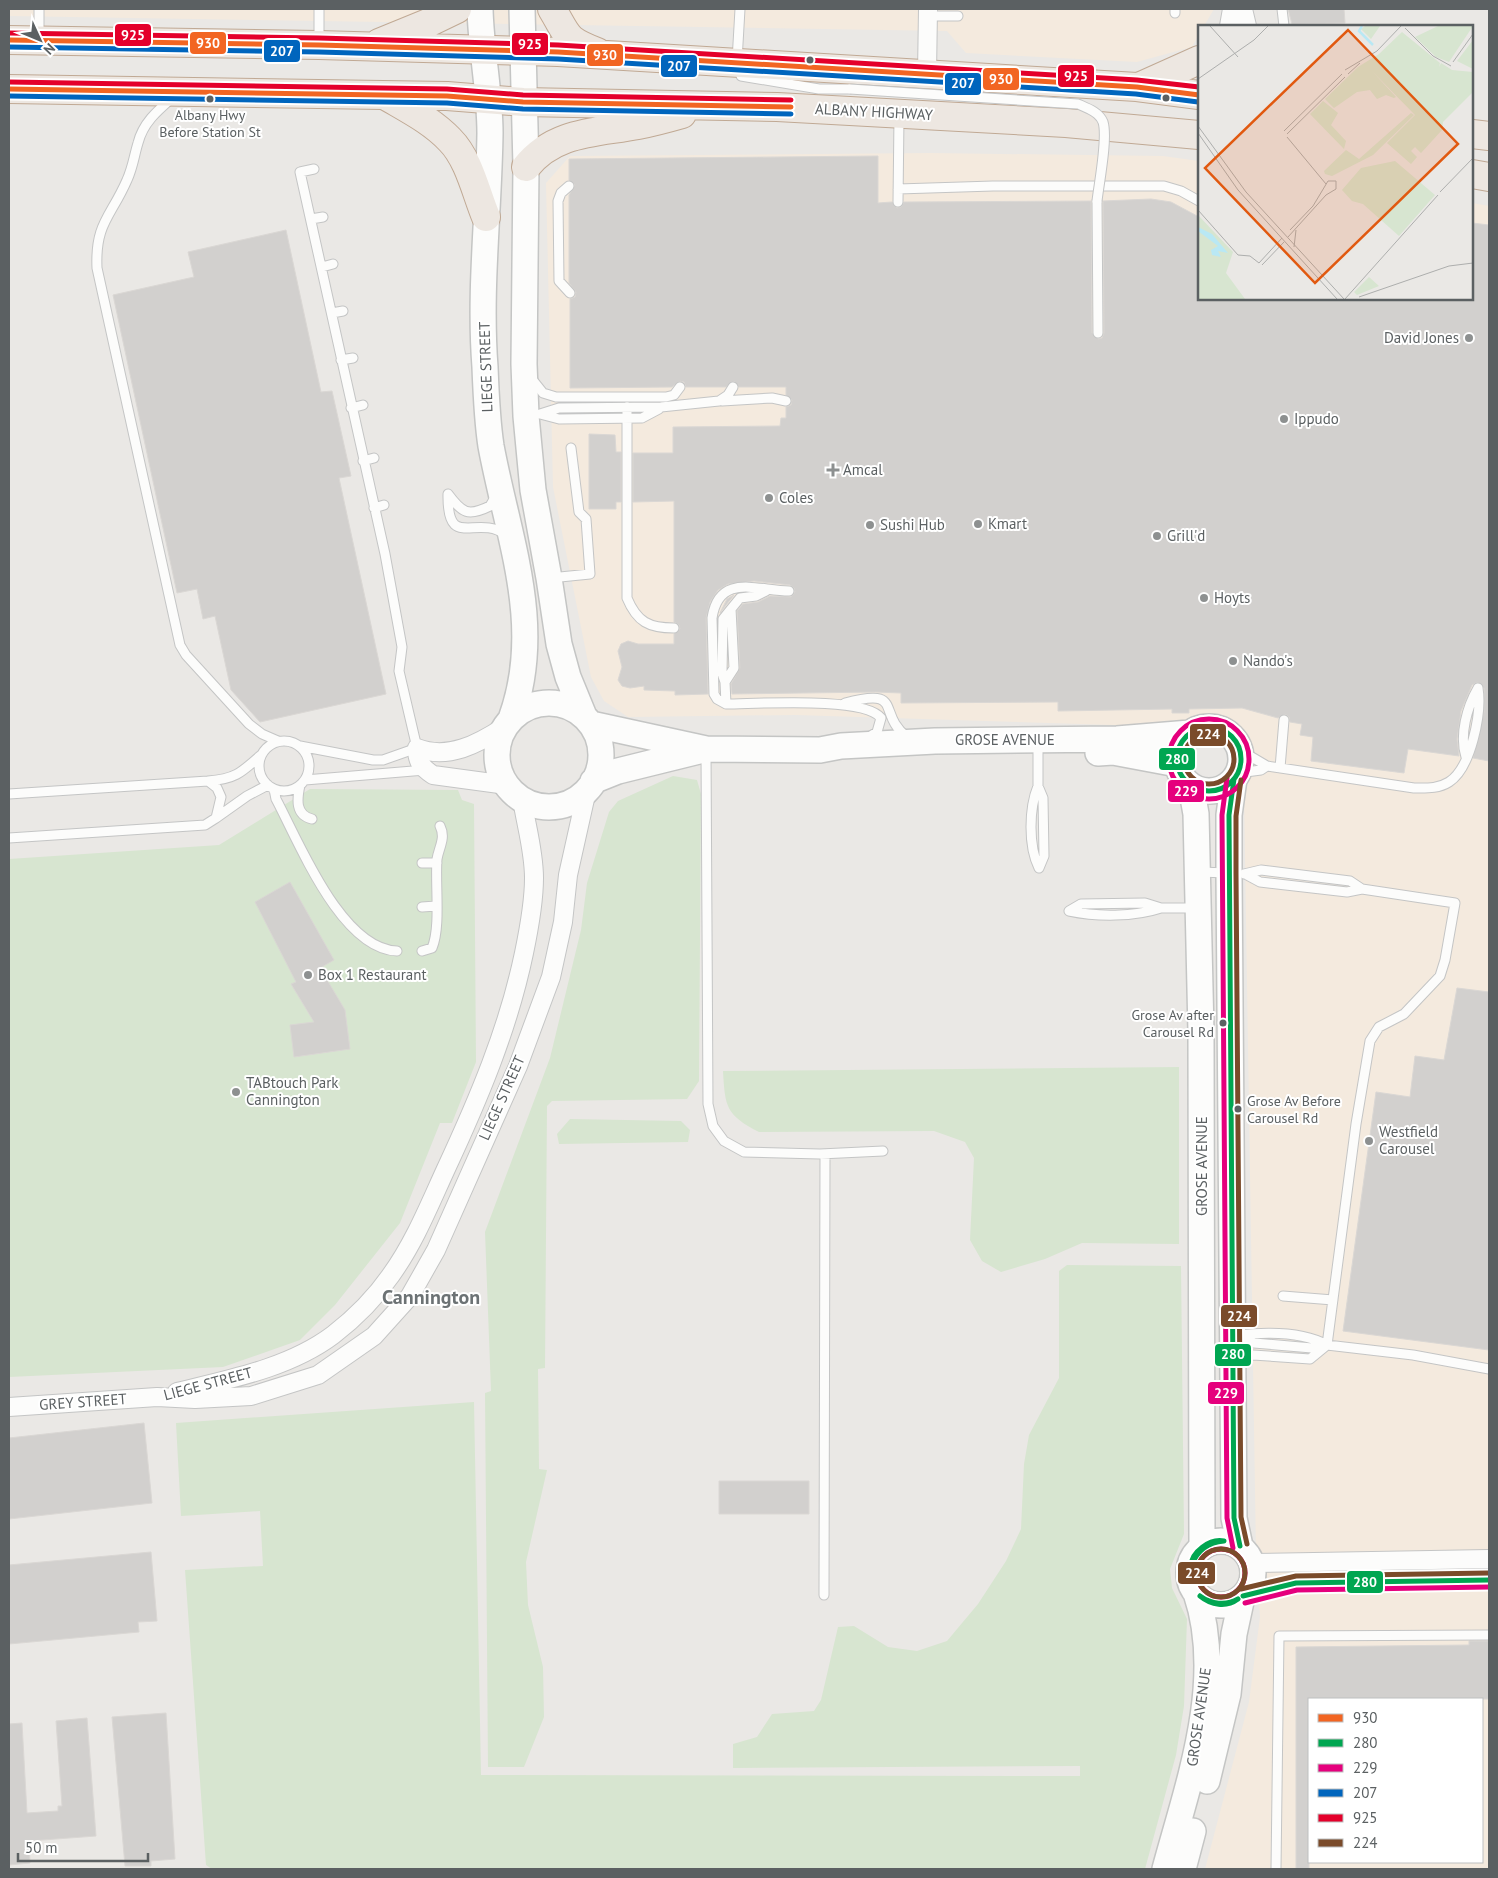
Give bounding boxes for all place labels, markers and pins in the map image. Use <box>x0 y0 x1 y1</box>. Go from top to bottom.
unlabelled marker <box>805 55 815 65</box>
unlabelled marker <box>1161 93 1171 103</box>
marker: Albany Hwy Before Station St <box>205 94 215 104</box>
place label: Albany Hwy Before Station St <box>159 106 261 141</box>
place label: David Jones <box>1384 328 1459 347</box>
marker: David Jones <box>1463 332 1475 344</box>
place label: Ippudo <box>1294 409 1339 428</box>
marker: Ippudo <box>1278 413 1290 425</box>
place label: Amcal <box>843 460 883 479</box>
marker: Amcal <box>827 464 839 476</box>
place label: Coles <box>779 488 813 507</box>
marker: Coles <box>763 492 775 504</box>
place label: Kmart <box>988 514 1027 533</box>
place label: Sushi Hub <box>880 515 945 534</box>
marker: Kmart <box>972 518 984 530</box>
marker: Sushi Hub <box>864 519 876 531</box>
place label: Grill'd <box>1167 526 1205 545</box>
marker: Grill'd <box>1151 530 1163 542</box>
place label: Hoyts <box>1214 588 1250 607</box>
marker: Hoyts <box>1198 592 1210 604</box>
place label: Nando's <box>1243 651 1293 670</box>
marker: Nando's <box>1227 655 1239 667</box>
place label: Box 1 Restaurant <box>318 965 426 984</box>
marker: Box 1 Restaurant <box>302 969 314 981</box>
place label: Grose Av after Carousel Rd <box>1132 1006 1214 1041</box>
marker: Grose Av after Carousel Rd <box>1218 1018 1228 1028</box>
place label: TABtouch Park Cannington <box>246 1073 339 1109</box>
marker: TABtouch Park Cannington <box>230 1086 242 1098</box>
place label: Grose Av Before Carousel Rd <box>1247 1092 1341 1127</box>
marker: Grose Av Before Carousel Rd <box>1233 1104 1243 1114</box>
place label: Westfield Carousel <box>1379 1122 1438 1158</box>
marker: Westfield Carousel <box>1363 1135 1375 1147</box>

